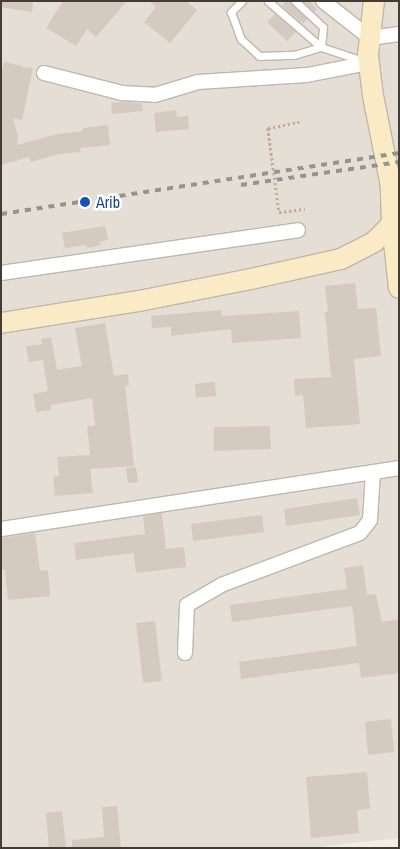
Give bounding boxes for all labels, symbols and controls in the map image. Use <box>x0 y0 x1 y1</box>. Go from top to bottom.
place label: Arib <box>96 192 120 212</box>
marker: Arib <box>78 195 92 209</box>

